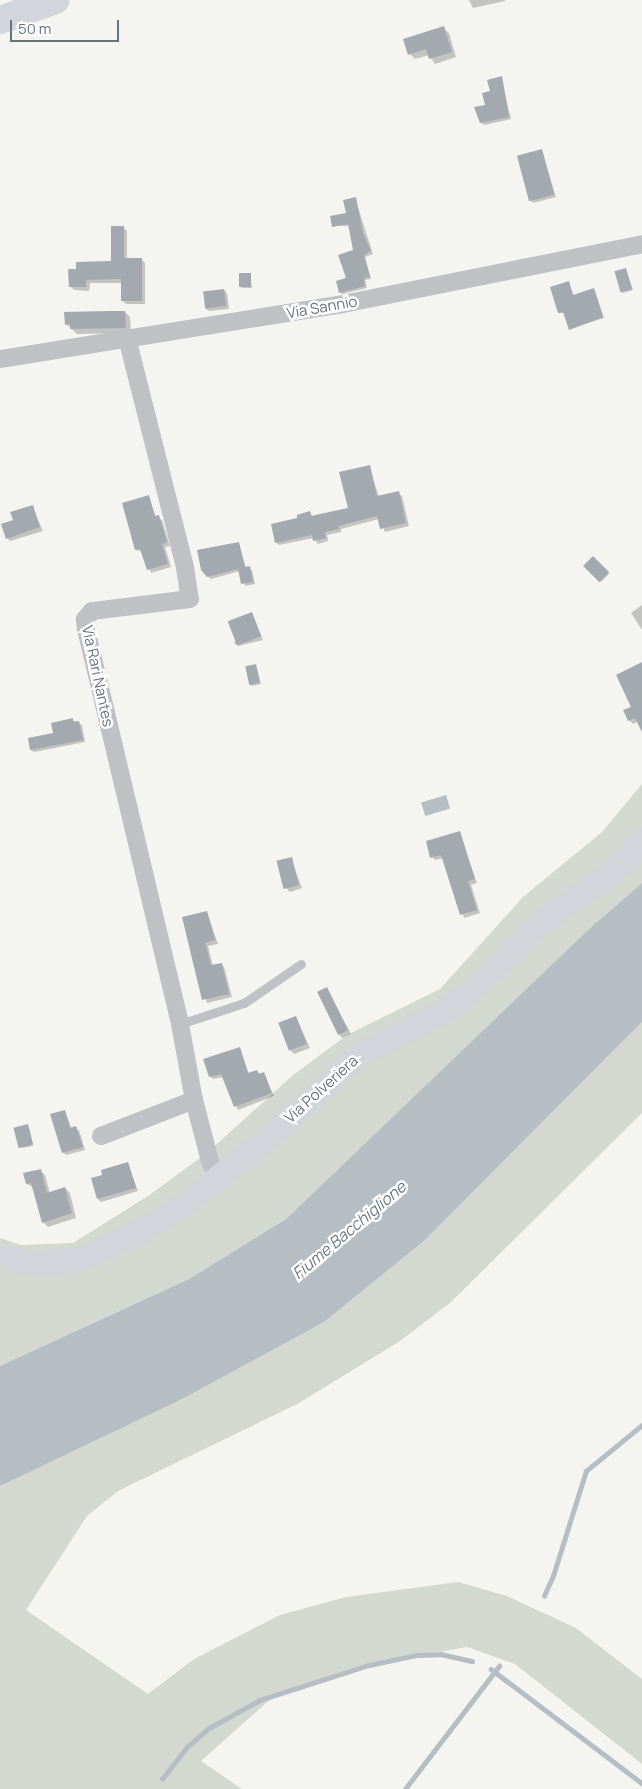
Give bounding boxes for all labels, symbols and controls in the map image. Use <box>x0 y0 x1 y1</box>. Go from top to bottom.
scale bar <box>12 10 121 42</box>
text: 50 m <box>18 18 52 39</box>
street label: Via Sannio <box>285 292 359 322</box>
street label: Via Rari Nantes <box>78 624 118 728</box>
street label: Via Polveriera <box>281 1051 361 1127</box>
water label: Fiume Bacchiglione <box>288 1177 410 1283</box>

